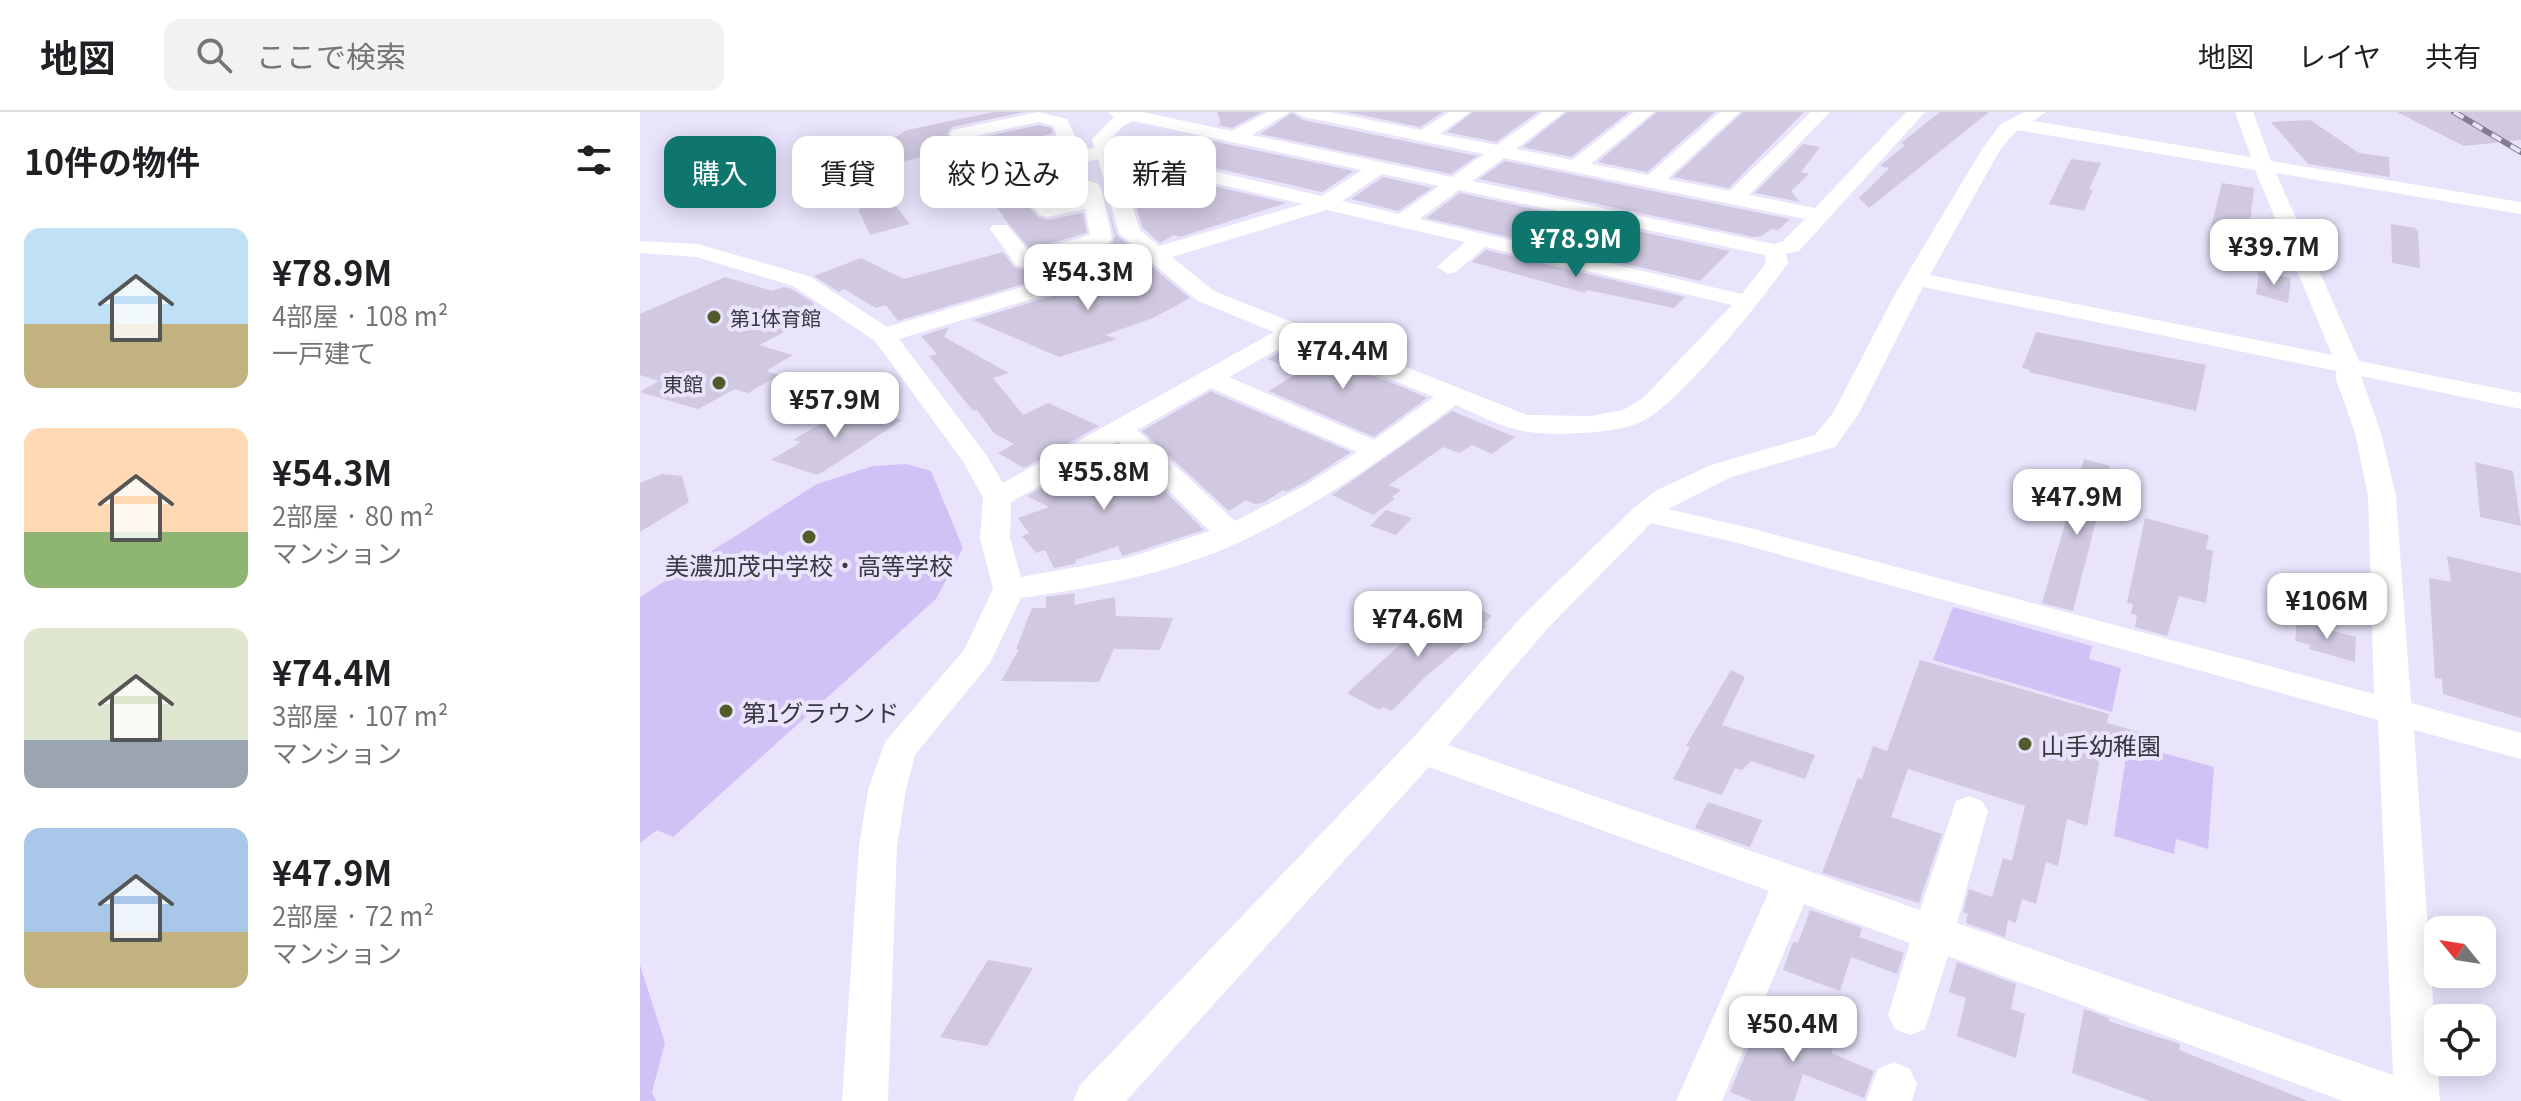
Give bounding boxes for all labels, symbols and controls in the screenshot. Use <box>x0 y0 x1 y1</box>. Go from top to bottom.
search box <box>164 19 724 91</box>
text: 地図 <box>40 28 116 83</box>
icon: search <box>192 33 236 77</box>
text: ここで検索 <box>256 33 406 77</box>
text: 地図 <box>2198 35 2254 75</box>
text: レイヤ <box>2298 35 2381 75</box>
text: 共有 <box>2425 35 2481 75</box>
text: 10件の物件 <box>24 136 200 185</box>
chip: 購入 <box>664 136 776 208</box>
chip: 賃貸 <box>792 136 904 208</box>
chip: 絞り込み <box>920 136 1088 208</box>
chip: 新着 <box>1104 136 1216 208</box>
icon: filters <box>572 138 616 182</box>
pin: ¥78.9M <box>1511 211 1641 279</box>
text: ¥78.9M <box>1530 218 1622 255</box>
pin: ¥39.7M <box>2209 219 2339 287</box>
text: ¥39.7M <box>2228 226 2320 263</box>
pin: ¥54.3M <box>1023 244 1153 312</box>
text: ¥78.9M <box>272 247 392 296</box>
text: ¥54.3M <box>1042 251 1134 288</box>
icon: home <box>88 260 184 356</box>
text: 4部屋 · 108 m² <box>272 296 449 333</box>
place label: 第1体育館 <box>730 303 821 332</box>
marker: 第1体育館 <box>705 308 723 326</box>
pin: ¥74.4M <box>1278 323 1408 391</box>
text: ¥74.4M <box>1297 330 1389 367</box>
text: 一戸建て <box>272 333 376 370</box>
place label: 東館 <box>663 369 703 398</box>
pin: ¥57.9M <box>770 372 900 440</box>
marker: 東館 <box>710 374 728 392</box>
text: ¥57.9M <box>789 379 881 416</box>
pin: ¥55.8M <box>1039 444 1169 512</box>
text: ¥54.3M <box>272 447 392 496</box>
text: ¥55.8M <box>1058 451 1150 488</box>
icon: home <box>88 460 184 556</box>
pin: ¥47.9M <box>2012 469 2142 537</box>
text: ¥47.9M <box>2031 476 2123 513</box>
text: 2部屋 · 80 m² <box>272 496 434 533</box>
marker: 美濃加茂中学校・高等学校 <box>800 528 818 546</box>
text: マンション <box>272 533 402 570</box>
place label: 美濃加茂中学校・高等学校 <box>665 547 953 582</box>
pin: ¥106M <box>2271 573 2383 641</box>
text: ¥106M <box>2285 580 2369 617</box>
pin: ¥74.6M <box>1353 591 1483 659</box>
text: ¥74.6M <box>1372 598 1464 635</box>
text: ¥74.4M <box>272 647 392 696</box>
icon: home <box>88 660 184 756</box>
place label: 第1グラウンド <box>742 694 899 729</box>
text: 3部屋 · 107 m² <box>272 696 449 733</box>
marker: 第1グラウンド <box>717 702 735 720</box>
place label: 山手幼稚園 <box>2041 727 2161 762</box>
text: マンション <box>272 733 402 770</box>
marker: 山手幼稚園 <box>2016 735 2034 753</box>
text: ¥47.9M <box>272 847 392 896</box>
icon: home <box>88 860 184 956</box>
text: 2部屋 · 72 m² <box>272 896 434 933</box>
north arrow <box>2424 916 2496 988</box>
map controls <box>2424 916 2496 1076</box>
text: マンション <box>272 933 402 970</box>
pin: ¥50.4M <box>1728 996 1858 1064</box>
text: ¥50.4M <box>1747 1003 1839 1040</box>
button: locate <box>2424 1004 2496 1076</box>

